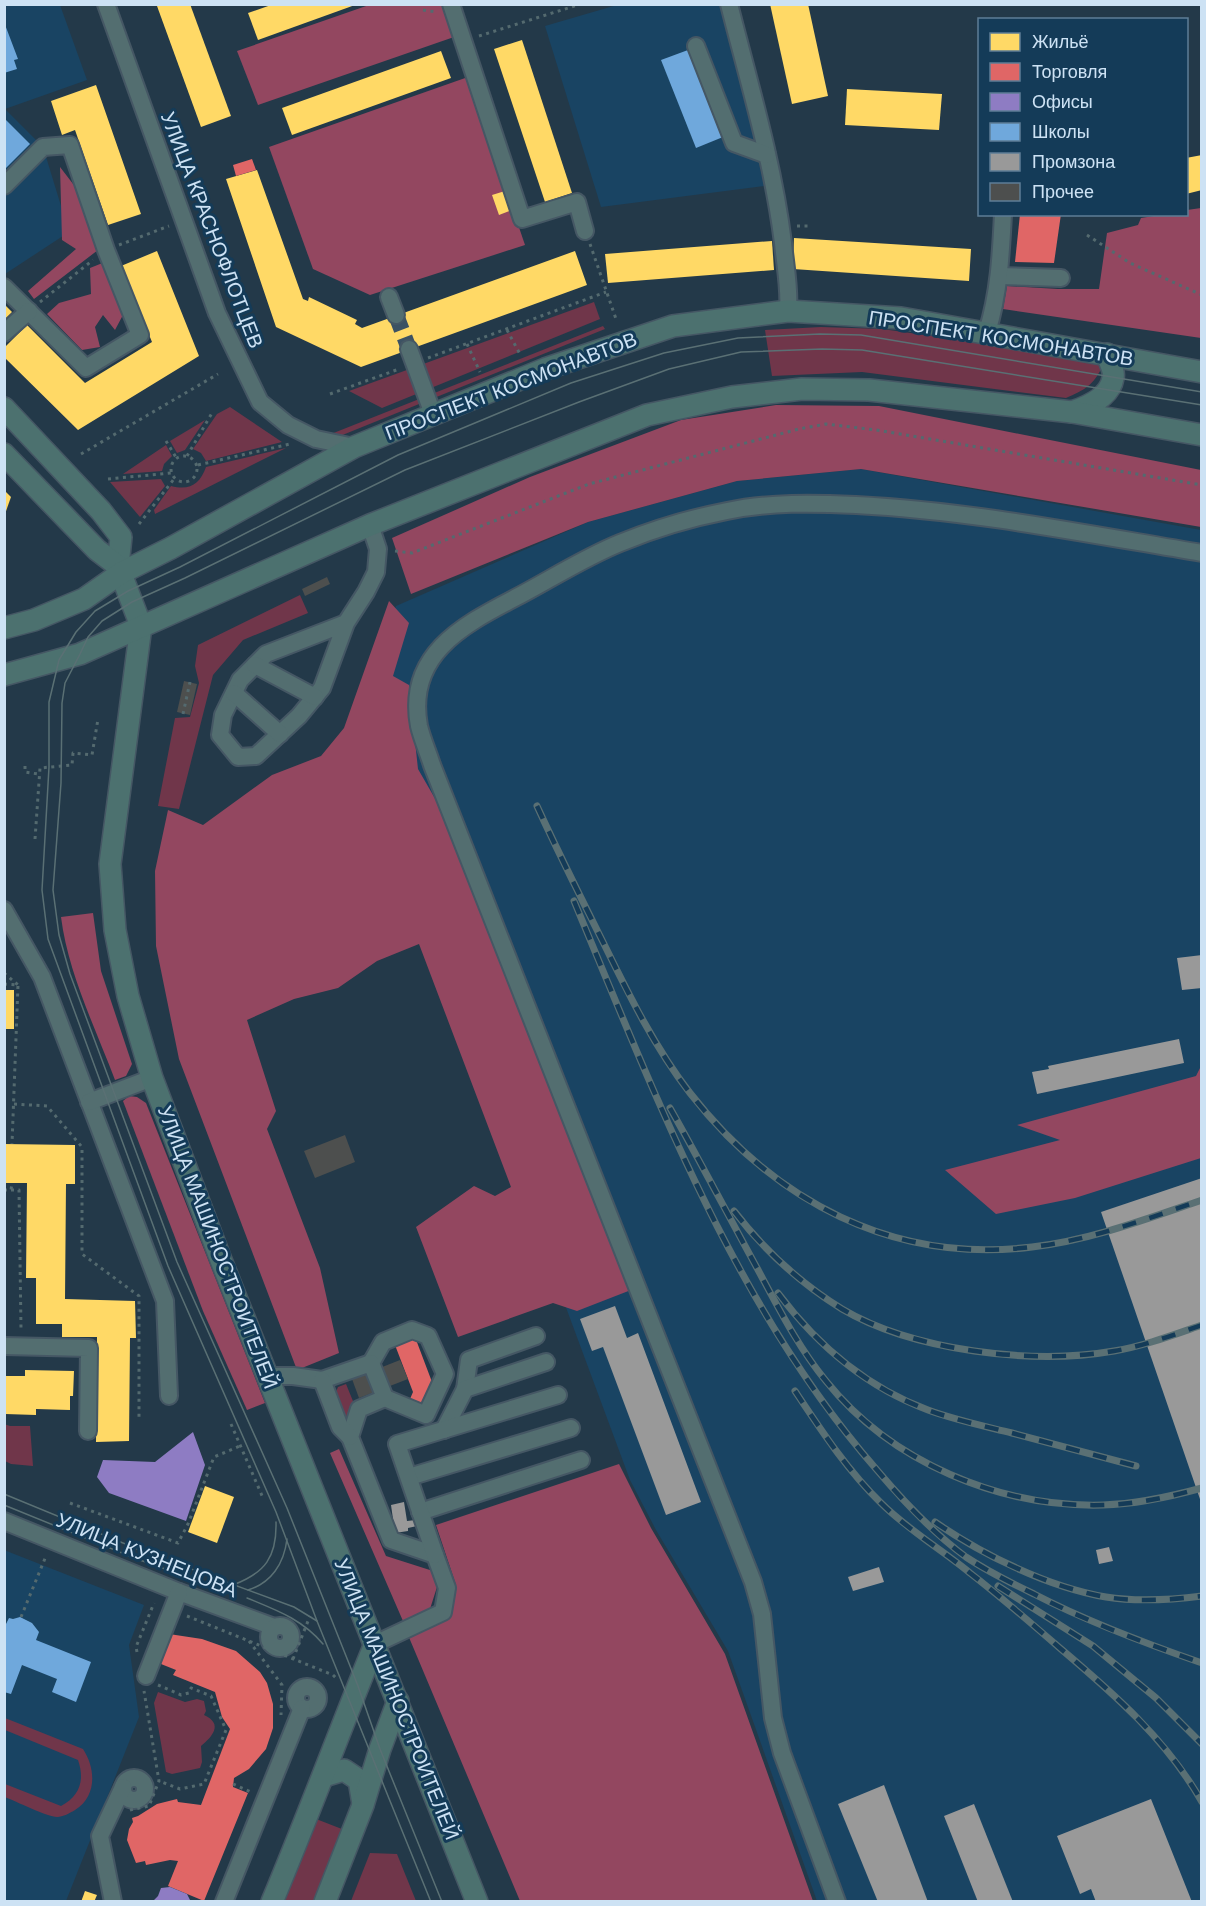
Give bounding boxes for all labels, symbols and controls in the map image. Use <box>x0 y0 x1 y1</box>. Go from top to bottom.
legend <box>978 18 1188 216</box>
text: Жильё <box>1032 32 1089 52</box>
text: Торговля <box>1032 62 1107 82</box>
text: Офисы <box>1032 92 1093 112</box>
street label: УЛИЦА КРАСНОФЛОТЦЕВ <box>157 109 267 351</box>
text: Школы <box>1032 122 1090 142</box>
text: Промзона <box>1032 152 1116 172</box>
text: Прочее <box>1032 182 1094 202</box>
street label: ПРОСПЕКТ КОСМОНАВТОВ <box>867 306 1135 370</box>
street label: ПРОСПЕКТ КОСМОНАВТОВ <box>382 328 640 444</box>
street label: УЛИЦА МАШИНОСТРОИТЕЛЕЙ <box>154 1102 283 1392</box>
street label: УЛИЦА КУЗНЕЦОВА <box>53 1509 241 1602</box>
street label: УЛИЦА МАШИНОСТРОИТЕЛЕЙ <box>330 1555 465 1843</box>

